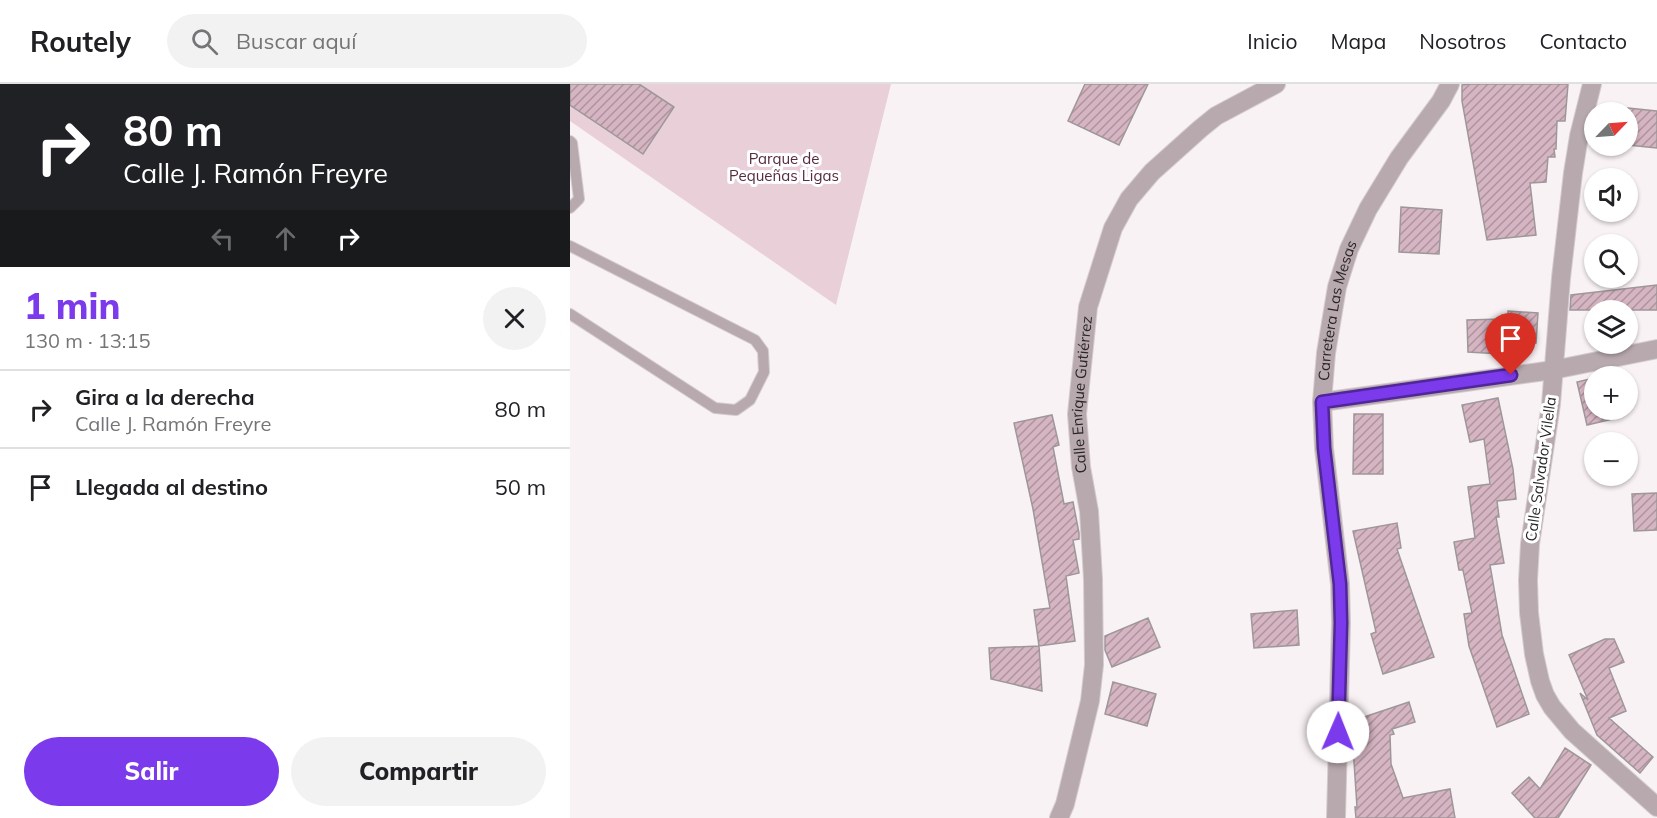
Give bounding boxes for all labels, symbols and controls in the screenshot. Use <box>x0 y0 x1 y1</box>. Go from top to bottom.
search box <box>167 14 587 68</box>
text: Routely <box>30 24 131 59</box>
icon: search <box>188 25 221 58</box>
text: Buscar aquí <box>236 27 357 55</box>
text: Inicio <box>1247 28 1297 54</box>
text: Mapa <box>1330 28 1386 54</box>
text: Nosotros <box>1419 28 1506 54</box>
text: Contacto <box>1539 28 1627 54</box>
north arrow <box>1584 102 1638 156</box>
map controls <box>1584 102 1638 486</box>
text: 80 m <box>123 104 223 157</box>
icon: right <box>24 108 102 186</box>
park label: Parque de Pequeñas Ligas <box>729 149 839 185</box>
text: Calle J. Ramón Freyre <box>123 156 388 190</box>
button: sound <box>1584 168 1638 222</box>
icon: left <box>206 222 239 255</box>
icon: ahead <box>269 222 302 255</box>
icon: right <box>332 222 365 255</box>
button: search <box>1584 234 1638 288</box>
street label: Carretera Las Mesas <box>1314 237 1361 381</box>
text: 1 min <box>24 283 120 328</box>
button: close <box>483 287 546 350</box>
button: layers <box>1584 300 1638 354</box>
pin <box>1485 313 1536 375</box>
street label: Calle Enrique Gutiérrez <box>1067 315 1096 475</box>
icon: arrive <box>1494 322 1527 355</box>
text: 130 m · 13:15 <box>24 328 150 353</box>
button: + <box>1584 366 1638 420</box>
text: Gira a la derecha <box>75 383 255 411</box>
icon: right <box>24 393 57 426</box>
text: 80 m <box>495 395 546 423</box>
street label: Calle Salvador Vilella <box>1521 395 1560 542</box>
text: Calle J. Ramón Freyre <box>75 411 271 436</box>
button: − <box>1584 432 1638 486</box>
icon: arrive <box>24 471 57 504</box>
text: Llegada al destino <box>75 473 268 501</box>
text: 50 m <box>495 473 546 501</box>
position arrow <box>1306 700 1370 764</box>
button: Salir <box>24 737 279 806</box>
button: Compartir <box>291 737 546 806</box>

